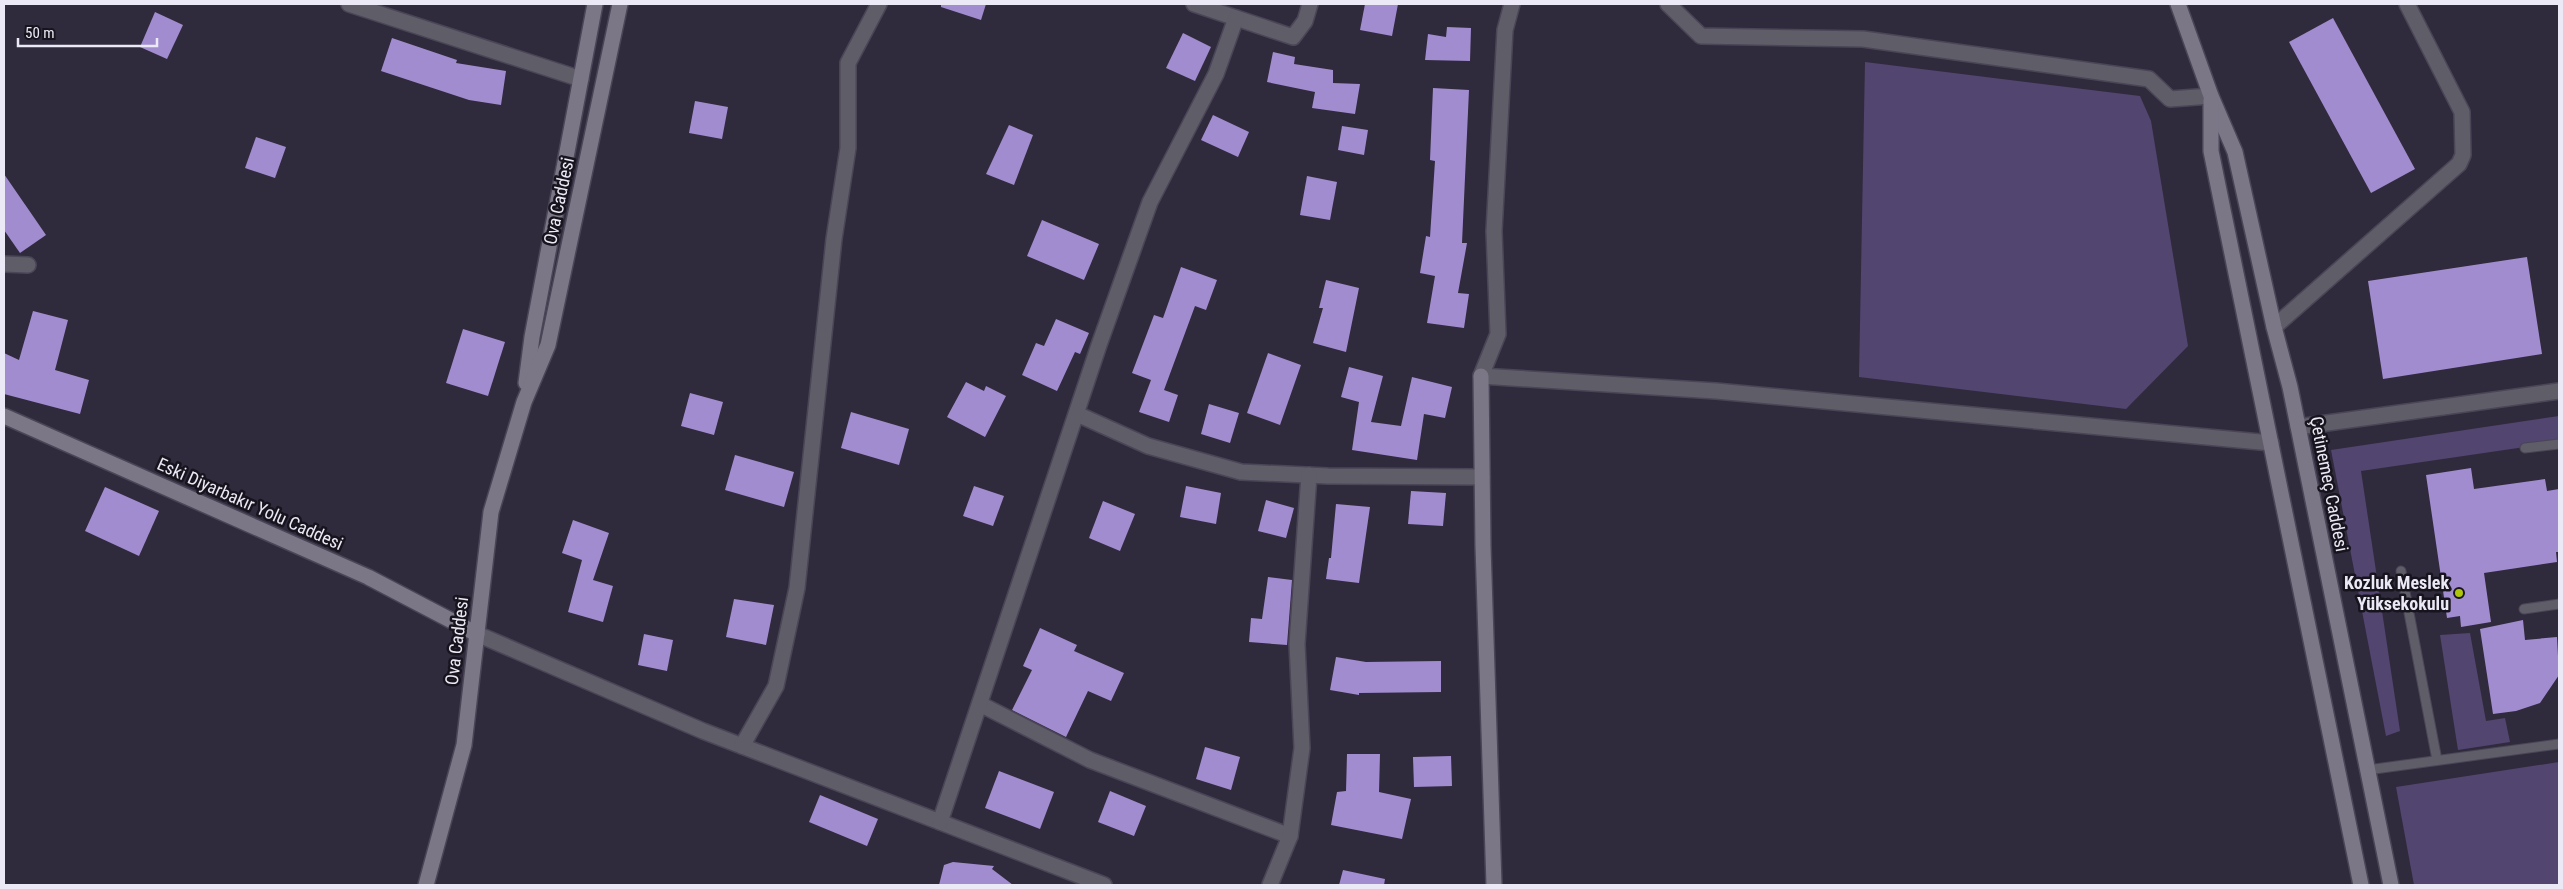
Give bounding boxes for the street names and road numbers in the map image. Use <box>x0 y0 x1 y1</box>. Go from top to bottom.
street label: Ova Caddesi <box>539 155 578 246</box>
street label: Çetinemeç Caddesi <box>2306 415 2353 553</box>
street label: Eski Diyarbakır Yolu Caddesi <box>154 453 346 554</box>
street label: Ova Caddesi <box>441 596 472 686</box>

